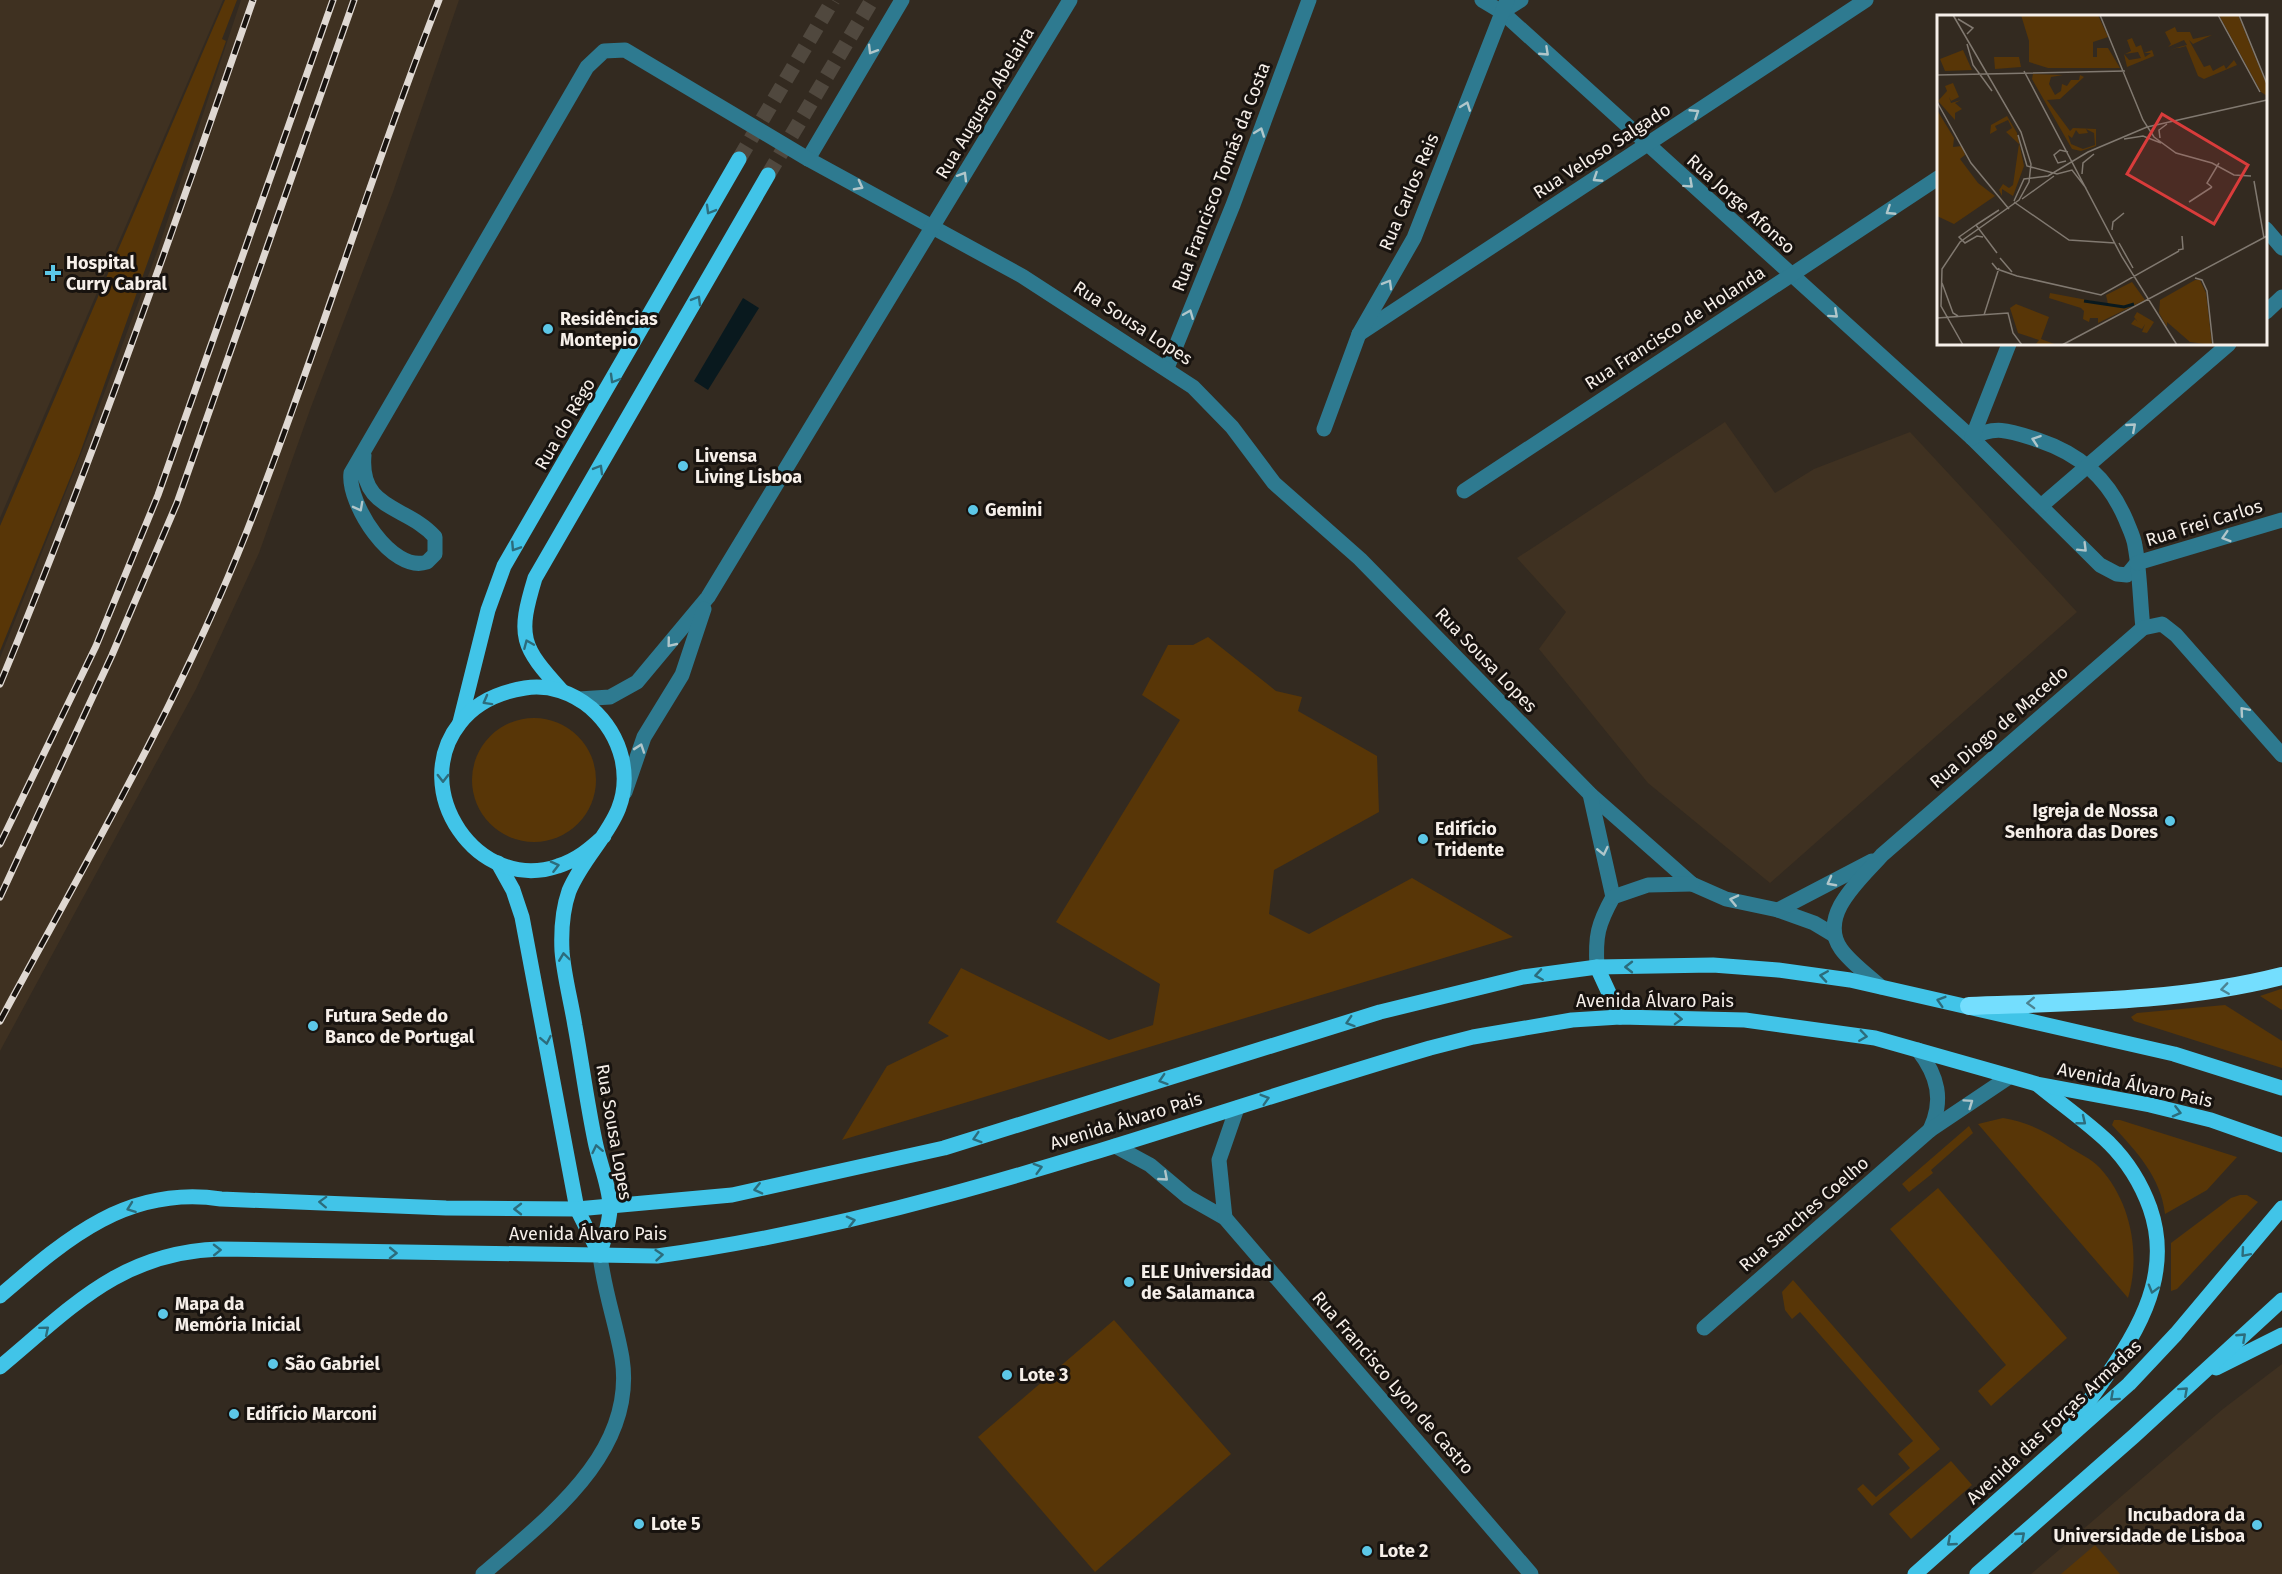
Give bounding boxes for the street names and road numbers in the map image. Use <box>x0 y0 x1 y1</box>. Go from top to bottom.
street label: Rua Augusto Abelaira <box>931 23 1039 183</box>
street label: Rua Francisco Tomás da Costa <box>1167 59 1275 295</box>
street label: Rua Veloso Salgado <box>1529 98 1675 204</box>
street label: Rua Carlos Reis <box>1374 130 1444 254</box>
street label: Rua Jorge Afonso <box>1682 150 1800 258</box>
street label: Rua Francisco de Holanda <box>1581 261 1769 395</box>
street label: Rua Sousa Lopes <box>1069 276 1197 370</box>
street label: Rua do Rêgo <box>530 374 600 474</box>
street label: Rua Frei Carlos <box>2143 495 2265 551</box>
street label: Rua Sousa Lopes <box>1430 603 1542 717</box>
street label: Rua Diogo de Macedo <box>1925 661 2073 793</box>
street label: Avenida Álvaro Pais <box>1576 989 1734 1012</box>
street label: Avenida Álvaro Pais <box>2055 1057 2215 1112</box>
street label: Rua Sousa Lopes <box>591 1062 637 1202</box>
street label: Avenida Álvaro Pais <box>1047 1086 1205 1155</box>
street label: Rua Sanches Coelho <box>1735 1152 1873 1276</box>
street label: Avenida Álvaro Pais <box>509 1222 667 1245</box>
street label: Rua Francisco Lyon de Castro <box>1307 1287 1479 1479</box>
street label: Avenida das Forças Armadas <box>1962 1335 2146 1509</box>

